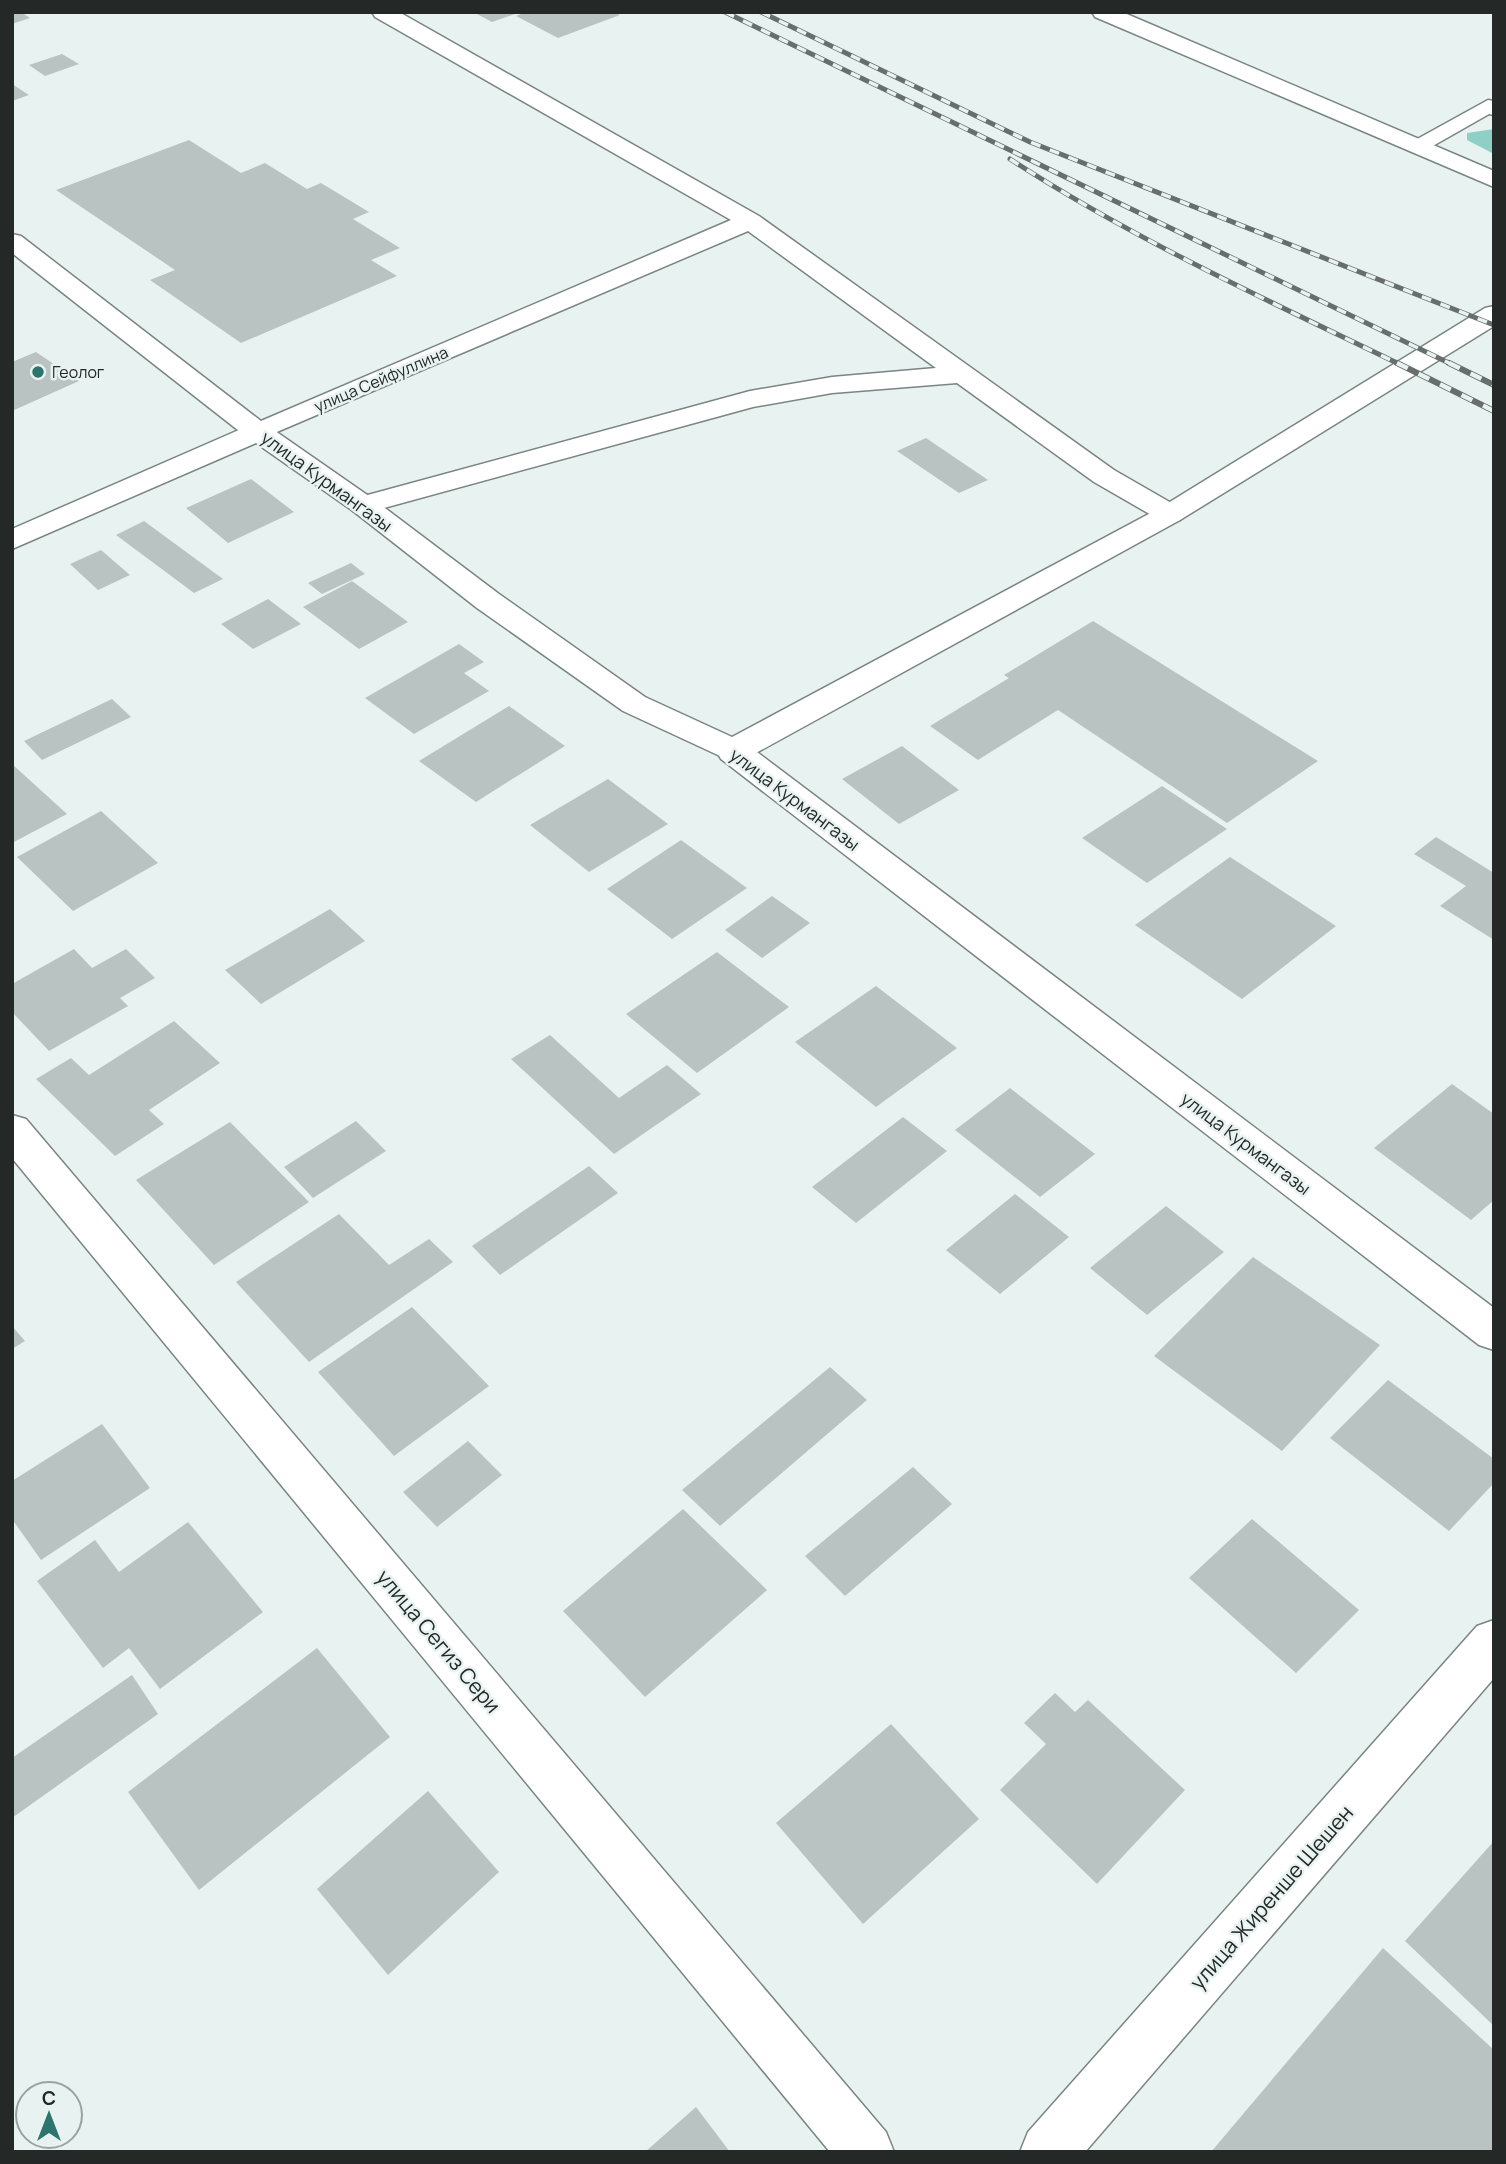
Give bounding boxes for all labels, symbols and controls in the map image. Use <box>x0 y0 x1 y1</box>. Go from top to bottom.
street label: улица Сейфуллина <box>311 341 451 417</box>
place label: Геолог <box>52 361 105 383</box>
marker: Геолог <box>30 364 46 380</box>
street label: улица Курмангазы <box>257 425 397 537</box>
street label: улица Курмангазы <box>725 742 865 856</box>
street label: улица Курмангазы <box>1176 1086 1316 1200</box>
street label: улица Сегиз Сери <box>371 1563 507 1719</box>
street label: улица Жиренше Шешен <box>1183 1799 1359 1995</box>
north arrow <box>14 2080 84 2150</box>
text: С <box>42 2085 56 2111</box>

